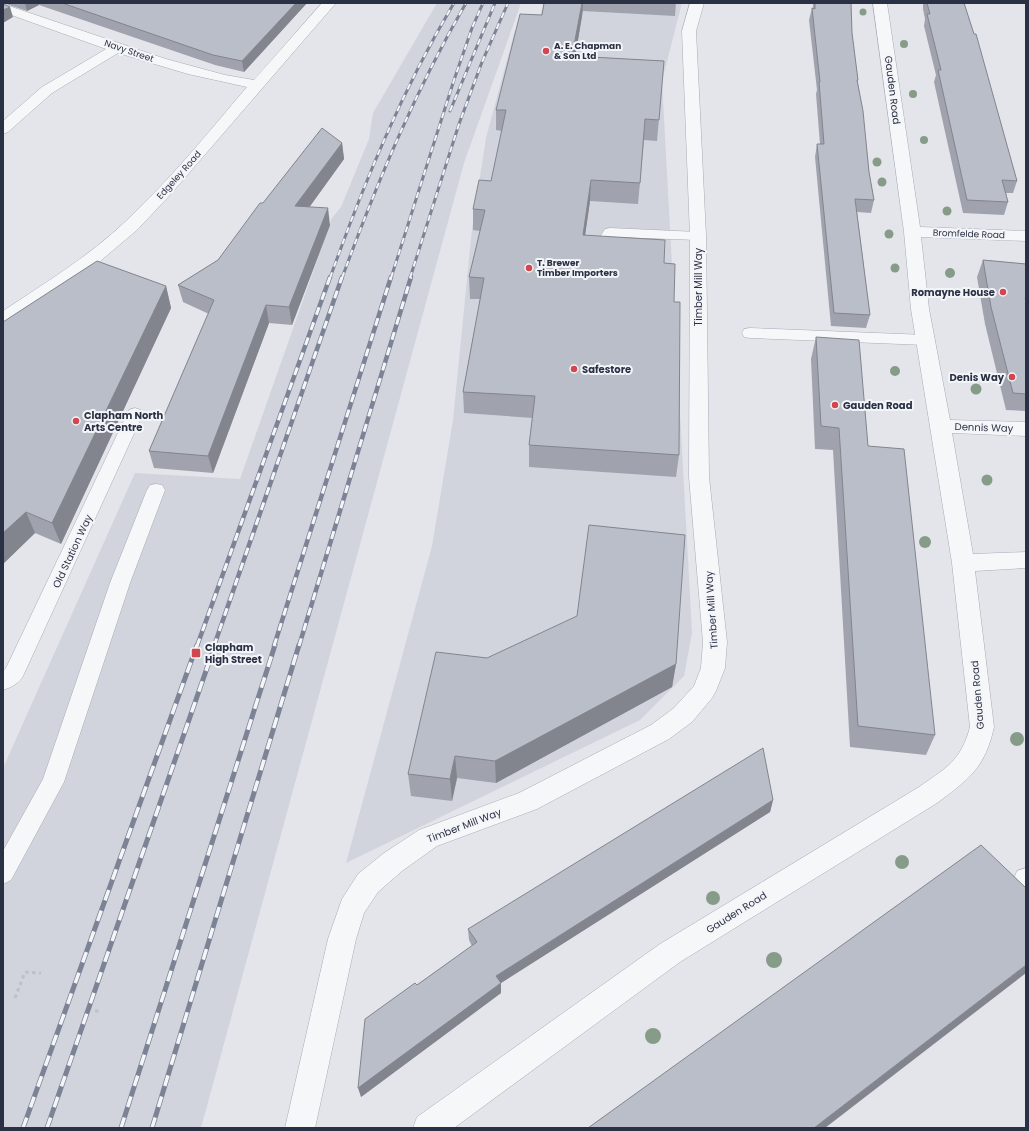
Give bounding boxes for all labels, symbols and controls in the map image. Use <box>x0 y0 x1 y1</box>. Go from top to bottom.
street label: Navy Street <box>103 37 155 65</box>
place label: A. E. Chapman & Son Ltd <box>554 40 621 62</box>
marker: A. E. Chapman & Son Ltd <box>541 46 551 56</box>
street label: Gauden Road <box>881 55 904 125</box>
street label: Edgeley Road <box>154 148 204 202</box>
street label: Bromfelde Road <box>933 227 1005 241</box>
street label: Timber Mill Way <box>691 247 706 326</box>
place label: T. Brewer Timber Importers <box>537 257 618 279</box>
marker: T. Brewer Timber Importers <box>524 263 534 273</box>
place label: Romayne House <box>911 285 995 300</box>
marker: Romayne House <box>998 287 1008 297</box>
place label: Safestore <box>582 362 631 377</box>
marker: Safestore <box>569 364 579 374</box>
place label: Denis Way <box>950 370 1005 385</box>
marker: Denis Way <box>1007 372 1017 382</box>
place label: Gauden Road <box>843 398 913 413</box>
marker: Gauden Road <box>830 400 840 410</box>
place label: Clapham North Arts Centre <box>84 408 164 435</box>
marker: Clapham North Arts Centre <box>71 416 81 426</box>
street label: Dennis Way <box>954 419 1014 436</box>
street label: Old Station Way <box>49 512 96 591</box>
street label: Timber Mill Way <box>701 570 722 650</box>
place label: Clapham High Street <box>205 640 262 667</box>
marker: Clapham High Street <box>190 647 202 659</box>
street label: Gauden Road <box>967 660 988 730</box>
street label: Timber Mill Way <box>425 804 504 847</box>
street label: Gauden Road <box>703 888 769 937</box>

